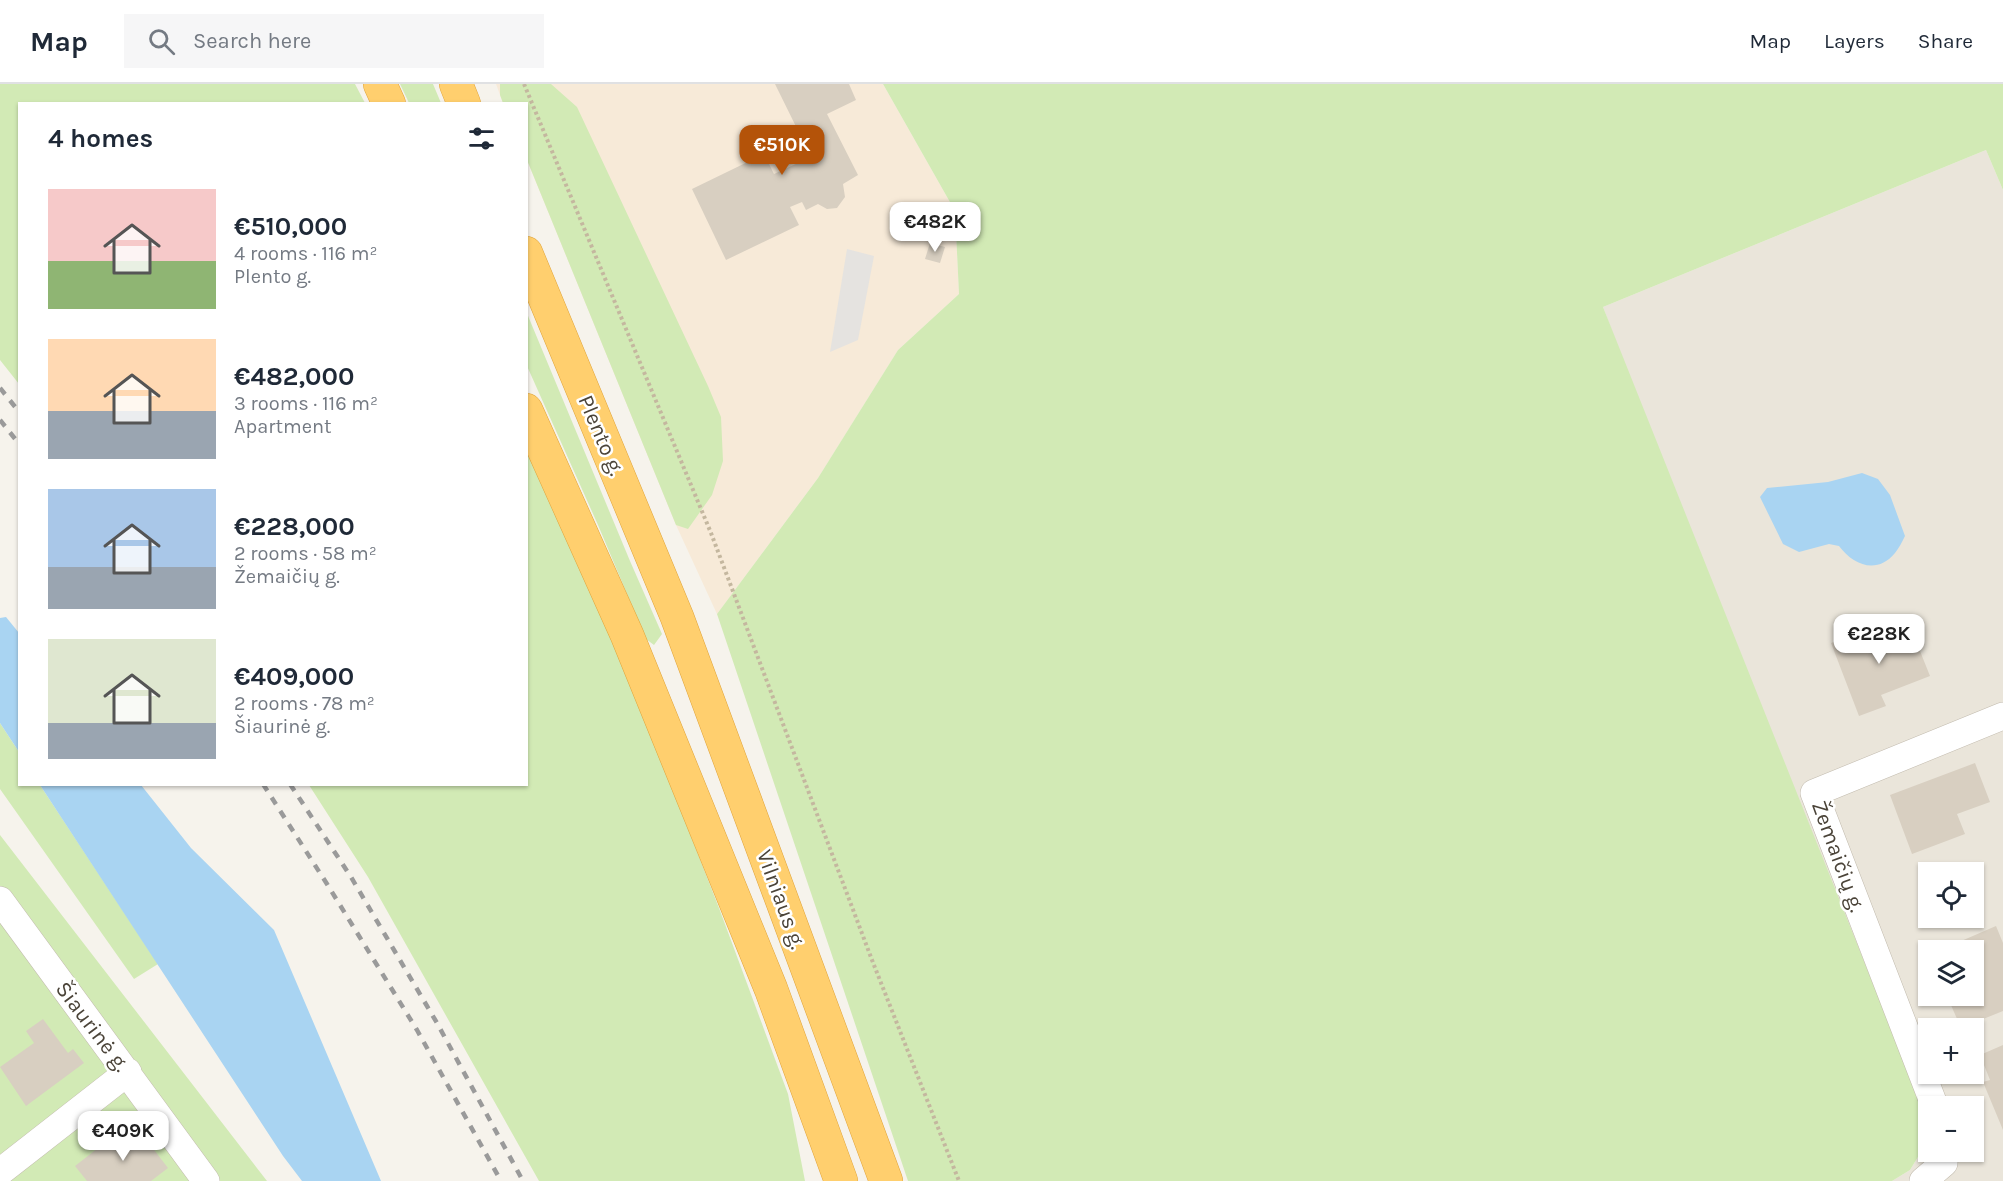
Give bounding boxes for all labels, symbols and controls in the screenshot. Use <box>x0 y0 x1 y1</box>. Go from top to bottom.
search box <box>124 14 544 68</box>
text: Map <box>30 25 88 58</box>
icon: search <box>145 25 178 58</box>
text: Search here <box>193 28 311 54</box>
text: Map <box>1749 29 1791 53</box>
text: Layers <box>1824 29 1885 53</box>
text: Share <box>1918 29 1973 53</box>
icon: filters <box>465 122 498 155</box>
text: 4 homes <box>48 123 153 154</box>
pin: €510K <box>740 125 824 176</box>
text: €510K <box>753 133 811 156</box>
pin: €482K <box>893 202 977 253</box>
text: €482K <box>904 210 966 233</box>
text: €510,000 <box>234 211 347 242</box>
icon: home <box>96 213 168 285</box>
text: 4 rooms · 116 m² <box>234 242 377 265</box>
text: Plento g. <box>234 265 311 288</box>
text: €482,000 <box>234 361 354 392</box>
icon: home <box>96 363 168 435</box>
street label: Plento g. <box>573 391 630 480</box>
text: 3 rooms · 116 m² <box>234 392 378 415</box>
text: Apartment <box>234 415 332 438</box>
text: €228,000 <box>234 511 355 542</box>
icon: home <box>96 513 168 585</box>
text: 2 rooms · 58 m² <box>234 542 377 565</box>
text: Žemaičių g. <box>234 565 340 588</box>
pin: €228K <box>1837 614 1921 665</box>
text: €228K <box>1848 622 1910 645</box>
text: €409,000 <box>234 661 354 692</box>
icon: home <box>96 663 168 735</box>
text: 2 rooms · 78 m² <box>234 692 375 715</box>
text: Šiaurinė g. <box>234 715 330 738</box>
street label: Žemaičių g. <box>1806 797 1870 916</box>
street label: Vilniaus g. <box>751 846 811 952</box>
map controls <box>1918 862 1984 1162</box>
button: locate <box>1918 862 1984 928</box>
button: layers <box>1918 940 1984 1006</box>
street label: Šiaurinė g. <box>50 976 135 1077</box>
button: + <box>1918 1018 1984 1084</box>
button: − <box>1918 1096 1984 1162</box>
pin: €409K <box>81 1111 165 1162</box>
text: €409K <box>92 1119 154 1142</box>

